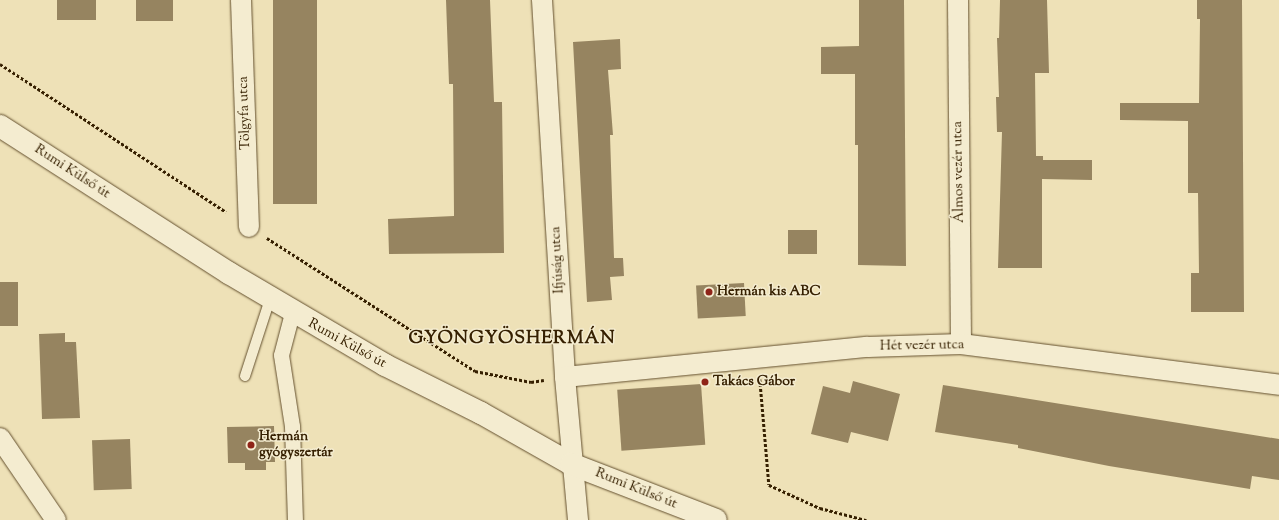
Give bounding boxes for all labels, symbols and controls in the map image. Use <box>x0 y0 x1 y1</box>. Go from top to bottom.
street label: Tölgyfa utca <box>235 76 255 150</box>
street label: Álmos vezér utca <box>950 121 968 223</box>
street label: Rumi Külső út <box>31 141 113 203</box>
street label: Ifjúság utca <box>548 226 568 294</box>
place label: Hermán kis ABC <box>717 284 821 300</box>
marker: Hermán kis ABC <box>704 287 714 297</box>
street label: Rumi Külső út <box>305 316 389 372</box>
district label: GYÖNGYÖSHERMÁN <box>408 328 616 350</box>
street label: Hét vezér utca <box>880 337 964 355</box>
place label: Takács Gábor <box>713 374 795 390</box>
marker: Takács Gábor <box>700 377 710 387</box>
place label: Hermán gyógyszertár <box>259 429 333 462</box>
marker: Hermán gyógyszertár <box>246 440 256 450</box>
street label: Rumi Külső út <box>593 465 679 513</box>

